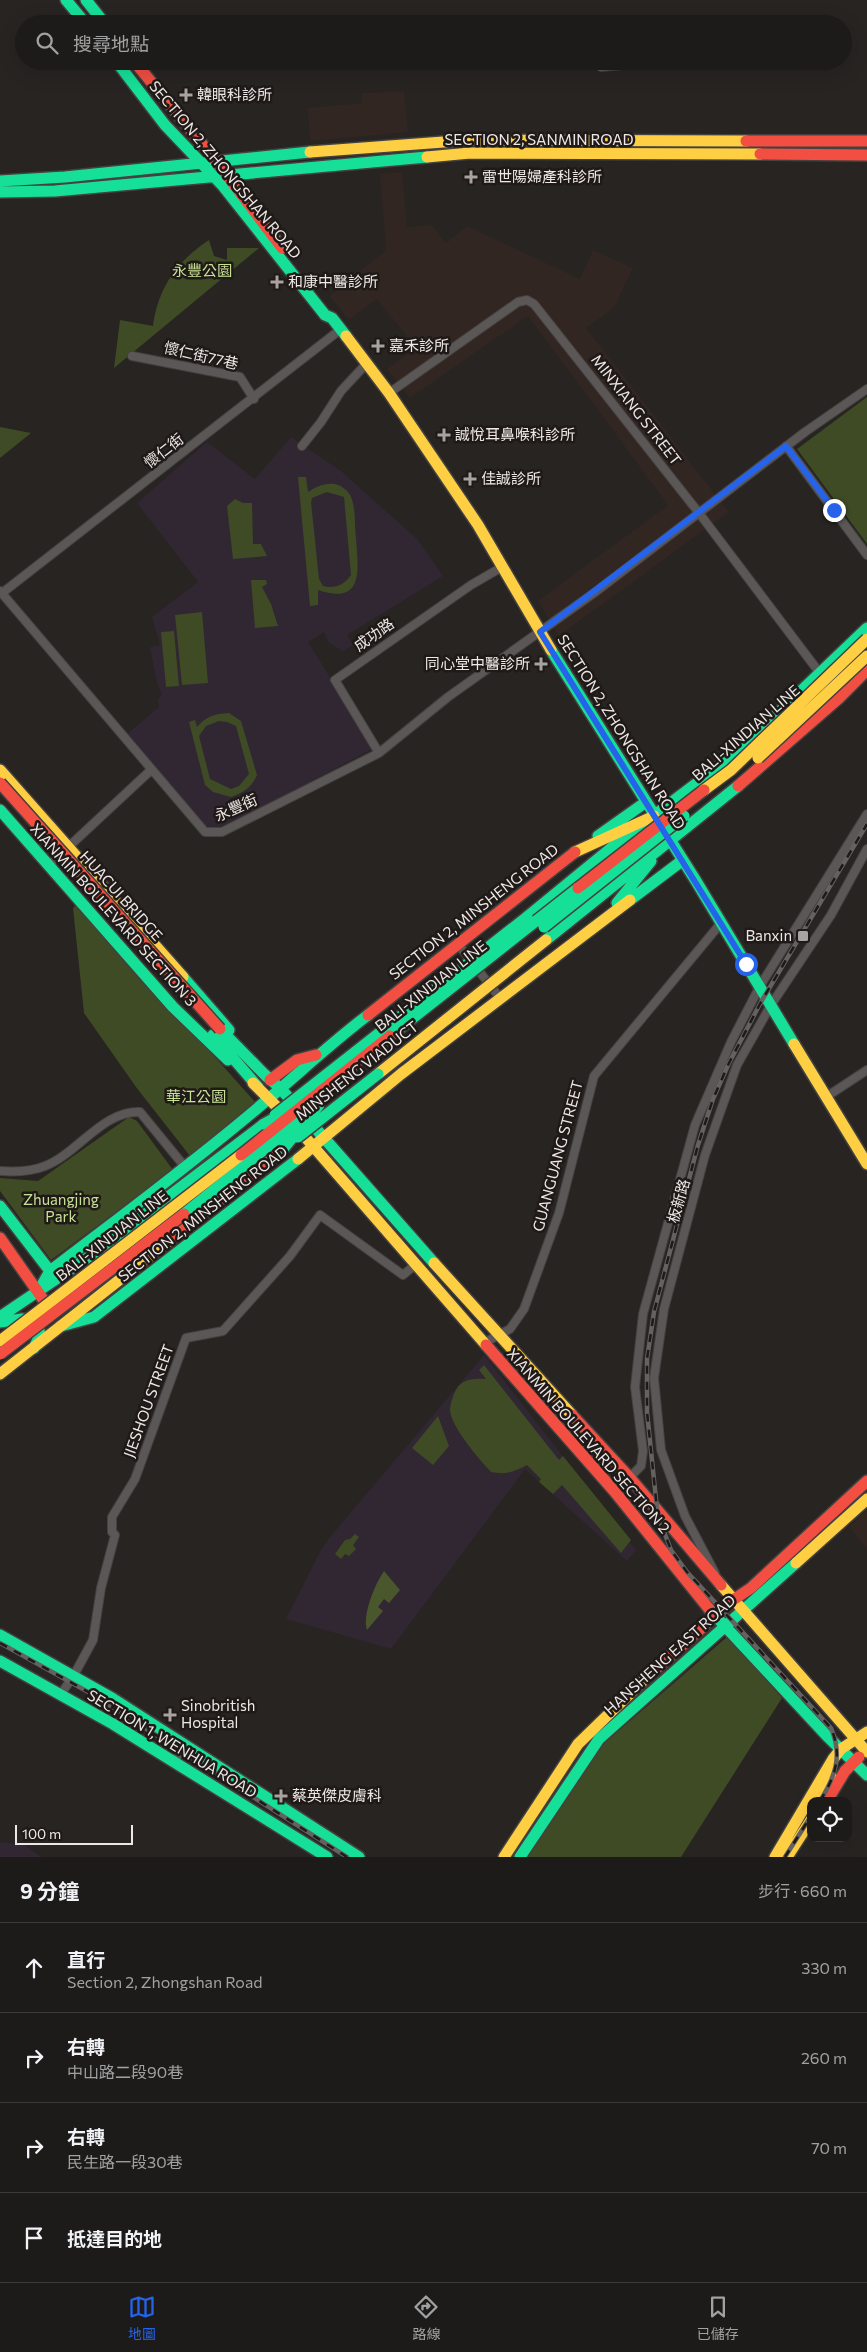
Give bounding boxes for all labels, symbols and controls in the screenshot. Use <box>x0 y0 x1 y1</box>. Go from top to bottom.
search box <box>15 15 852 70</box>
icon: search <box>33 29 61 57</box>
text: 搜尋地點 <box>73 32 149 55</box>
street label: SECTION 2, ZHONGSHAN ROAD <box>146 77 305 262</box>
place label: 韓眼科診所 <box>197 85 272 103</box>
marker: 韓眼科診所 <box>179 88 193 102</box>
street label: SECTION 2, SANMIN ROAD <box>444 130 634 148</box>
place label: 雷世陽婦產科診所 <box>482 167 602 185</box>
marker: 雷世陽婦產科診所 <box>464 170 478 184</box>
park label: 永豐公園 <box>172 261 232 279</box>
place label: 和康中醫診所 <box>288 272 378 290</box>
marker: 和康中醫診所 <box>270 275 284 289</box>
place label: 嘉禾診所 <box>389 336 449 354</box>
street label: 懷仁街77巷 <box>162 338 240 372</box>
marker: 嘉禾診所 <box>371 339 385 353</box>
street label: MINXIANG STREET <box>588 350 686 469</box>
place label: 誠悅耳鼻喉科診所 <box>455 425 575 443</box>
marker: 誠悅耳鼻喉科診所 <box>437 428 451 442</box>
street label: 懷仁街 <box>140 429 187 471</box>
place label: 佳誠診所 <box>481 469 541 487</box>
marker: 佳誠診所 <box>463 472 477 486</box>
route end <box>823 499 846 522</box>
street label: 成功路 <box>350 614 397 654</box>
street label: SECTION 2, ZHONGSHAN ROAD <box>554 631 689 832</box>
place label: 同心堂中醫診所 <box>425 654 530 672</box>
marker: 同心堂中醫診所 <box>534 657 548 671</box>
street label: BALI-XINDIAN LINE <box>688 681 803 784</box>
street label: 永豐街 <box>211 790 260 824</box>
street label: XIANMIN BOULEVARD SECTION 3 <box>27 819 201 1009</box>
street label: SECTION 2, MINSHENG ROAD <box>385 840 562 983</box>
street label: HUACUI BRIDGE <box>77 847 167 944</box>
place label: Banxin <box>745 926 792 944</box>
marker: Banxin <box>796 929 810 943</box>
street label: BALI-XINDIAN LINE <box>371 936 490 1034</box>
route start <box>735 953 758 976</box>
street label: MINSHENG VIADUCT <box>291 1016 422 1124</box>
street label: GUANGUANG STREET <box>528 1078 586 1233</box>
park label: 華江公園 <box>166 1087 226 1105</box>
street label: SECTION 2, MINSHENG ROAD <box>114 1142 291 1285</box>
street label: 板新路 <box>663 1177 693 1225</box>
street label: BALI-XINDIAN LINE <box>52 1186 171 1284</box>
park label: Zhuangjing Park <box>23 1190 99 1225</box>
street label: JIESHOU STREET <box>119 1341 177 1460</box>
street label: XIANMIN BOULEVARD SECTION 2 <box>503 1344 674 1537</box>
street label: HANSHENG EAST ROAD <box>600 1591 739 1718</box>
street label: SECTION 1, WENHUA ROAD <box>85 1685 260 1801</box>
place label: Sinobritish Hospital <box>181 1696 255 1731</box>
marker: Sinobritish Hospital <box>163 1708 177 1722</box>
place label: 蔡英傑皮膚科 <box>292 1786 382 1804</box>
marker: 蔡英傑皮膚科 <box>274 1789 288 1803</box>
map controls <box>807 1797 852 1842</box>
button: locate <box>807 1797 852 1842</box>
scale bar <box>15 1822 132 1845</box>
text: 100 m <box>22 1825 61 1842</box>
text: 9 分鐘 <box>20 1878 79 1903</box>
text: 步行 · 660 m <box>758 1881 847 1900</box>
text: 直行 <box>67 1948 105 1971</box>
icon: ahead <box>20 1954 48 1982</box>
text: 330 m <box>801 1958 847 1977</box>
text: Section 2, Zhongshan Road <box>67 1972 263 1991</box>
text: 右轉 <box>67 2035 105 2058</box>
icon: right <box>20 2044 48 2072</box>
text: 260 m <box>801 2048 847 2067</box>
text: 中山路二段90巷 <box>67 2062 183 2081</box>
text: 右轉 <box>67 2125 105 2148</box>
icon: right <box>20 2134 48 2162</box>
text: 70 m <box>811 2138 847 2157</box>
text: 民生路一段30巷 <box>67 2152 183 2171</box>
icon: arrive <box>20 2224 48 2252</box>
text: 抵達目的地 <box>67 2227 162 2250</box>
tab: 地圖 <box>128 2293 156 2343</box>
tab: 路線 <box>412 2293 440 2343</box>
tab: 已儲存 <box>697 2293 739 2343</box>

